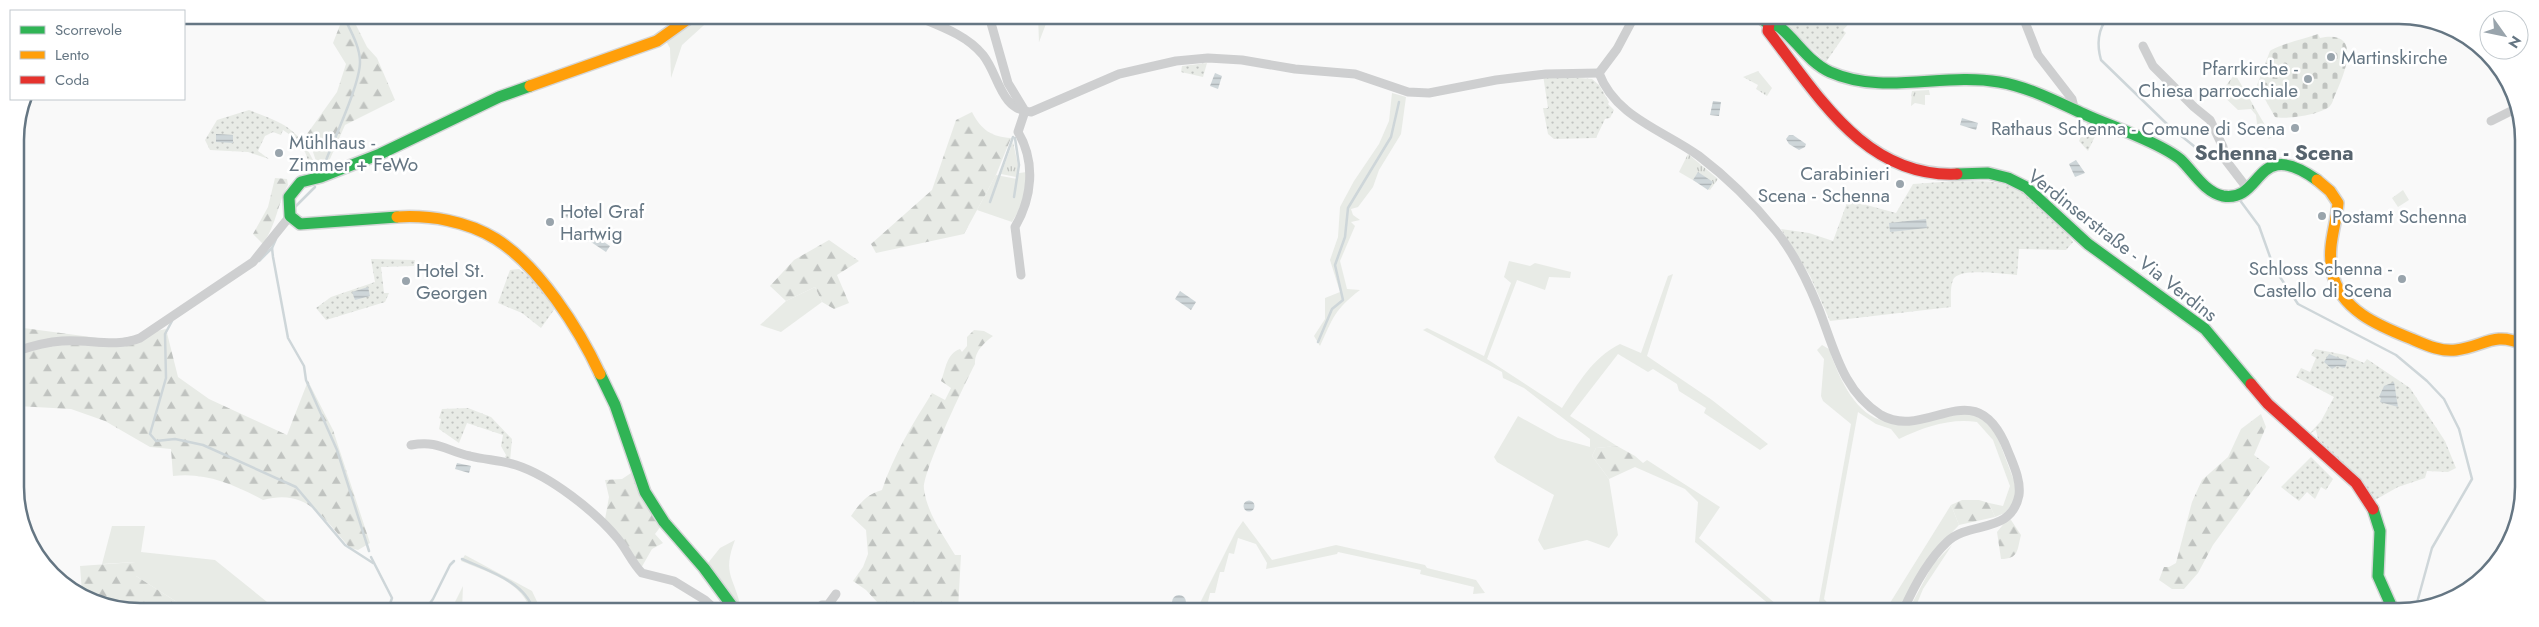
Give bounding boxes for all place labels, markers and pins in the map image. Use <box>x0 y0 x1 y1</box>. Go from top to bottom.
place label: Martinskirche <box>2341 44 2448 71</box>
marker: Martinskirche <box>2325 51 2337 63</box>
place label: Pfarrkirche - Chiesa parrocchiale <box>2138 55 2298 104</box>
marker: Pfarrkirche - Chiesa parrocchiale <box>2302 73 2314 85</box>
place label: Rathaus Schenna - Comune di Scena <box>1991 115 2285 142</box>
marker: Rathaus Schenna - Comune di Scena <box>2289 122 2301 134</box>
place label: Mühlhaus - Zimmer + FeWo <box>289 129 418 178</box>
marker: Mühlhaus - Zimmer + FeWo <box>273 147 285 159</box>
place label: Carabinieri Scena - Schenna <box>1758 160 1890 209</box>
marker: Carabinieri Scena - Schenna <box>1894 178 1906 190</box>
place label: Hotel Graf Hartwig <box>560 198 645 247</box>
place label: Postamt Schenna <box>2332 203 2467 230</box>
marker: Postamt Schenna <box>2316 210 2328 222</box>
marker: Hotel Graf Hartwig <box>544 216 556 228</box>
place label: Schloss Schenna - Castello di Scena <box>2249 255 2392 304</box>
place label: Hotel St. Georgen <box>416 257 488 306</box>
marker: Schloss Schenna - Castello di Scena <box>2396 273 2408 285</box>
marker: Hotel St. Georgen <box>400 275 412 287</box>

